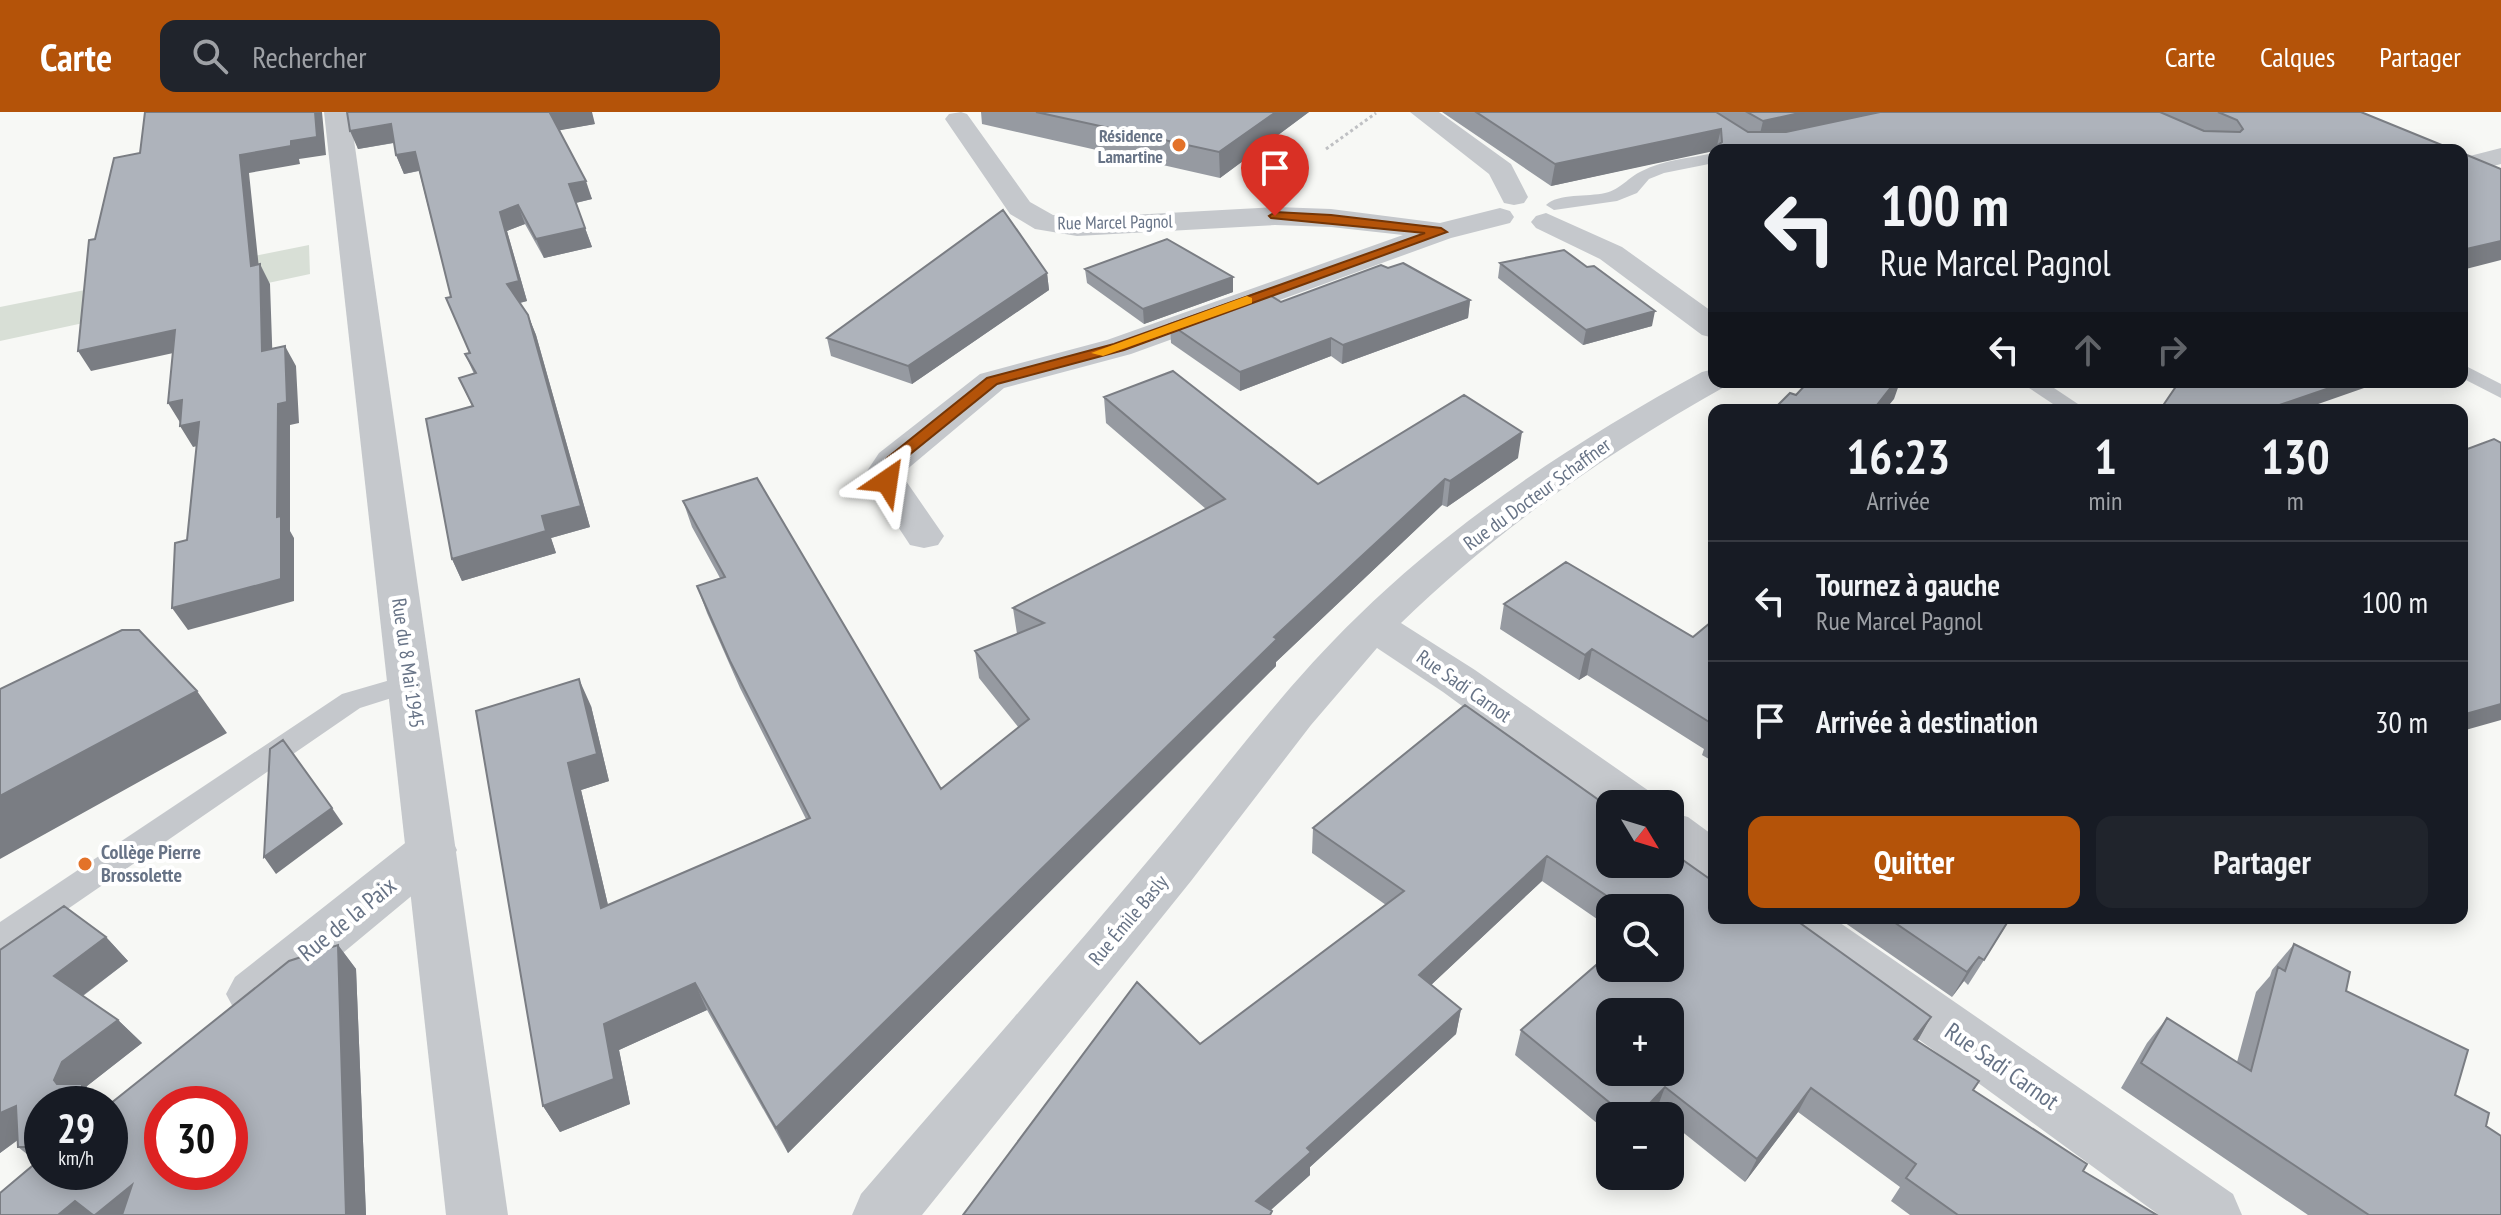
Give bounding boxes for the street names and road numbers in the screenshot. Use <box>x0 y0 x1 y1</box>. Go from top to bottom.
street label: Rue Marcel Pagnol <box>1057 209 1174 235</box>
street label: Rue du Docteur Schaffner <box>1458 431 1616 556</box>
street label: Rue du 8 Mai 1945 <box>386 596 430 730</box>
street label: Rue Sadi Carnot <box>1412 644 1517 728</box>
street label: Rue Émile Basly <box>1083 869 1174 971</box>
street label: Rue de la Paix <box>292 870 402 968</box>
street label: Rue Sadi Carnot <box>1939 1015 2065 1117</box>

